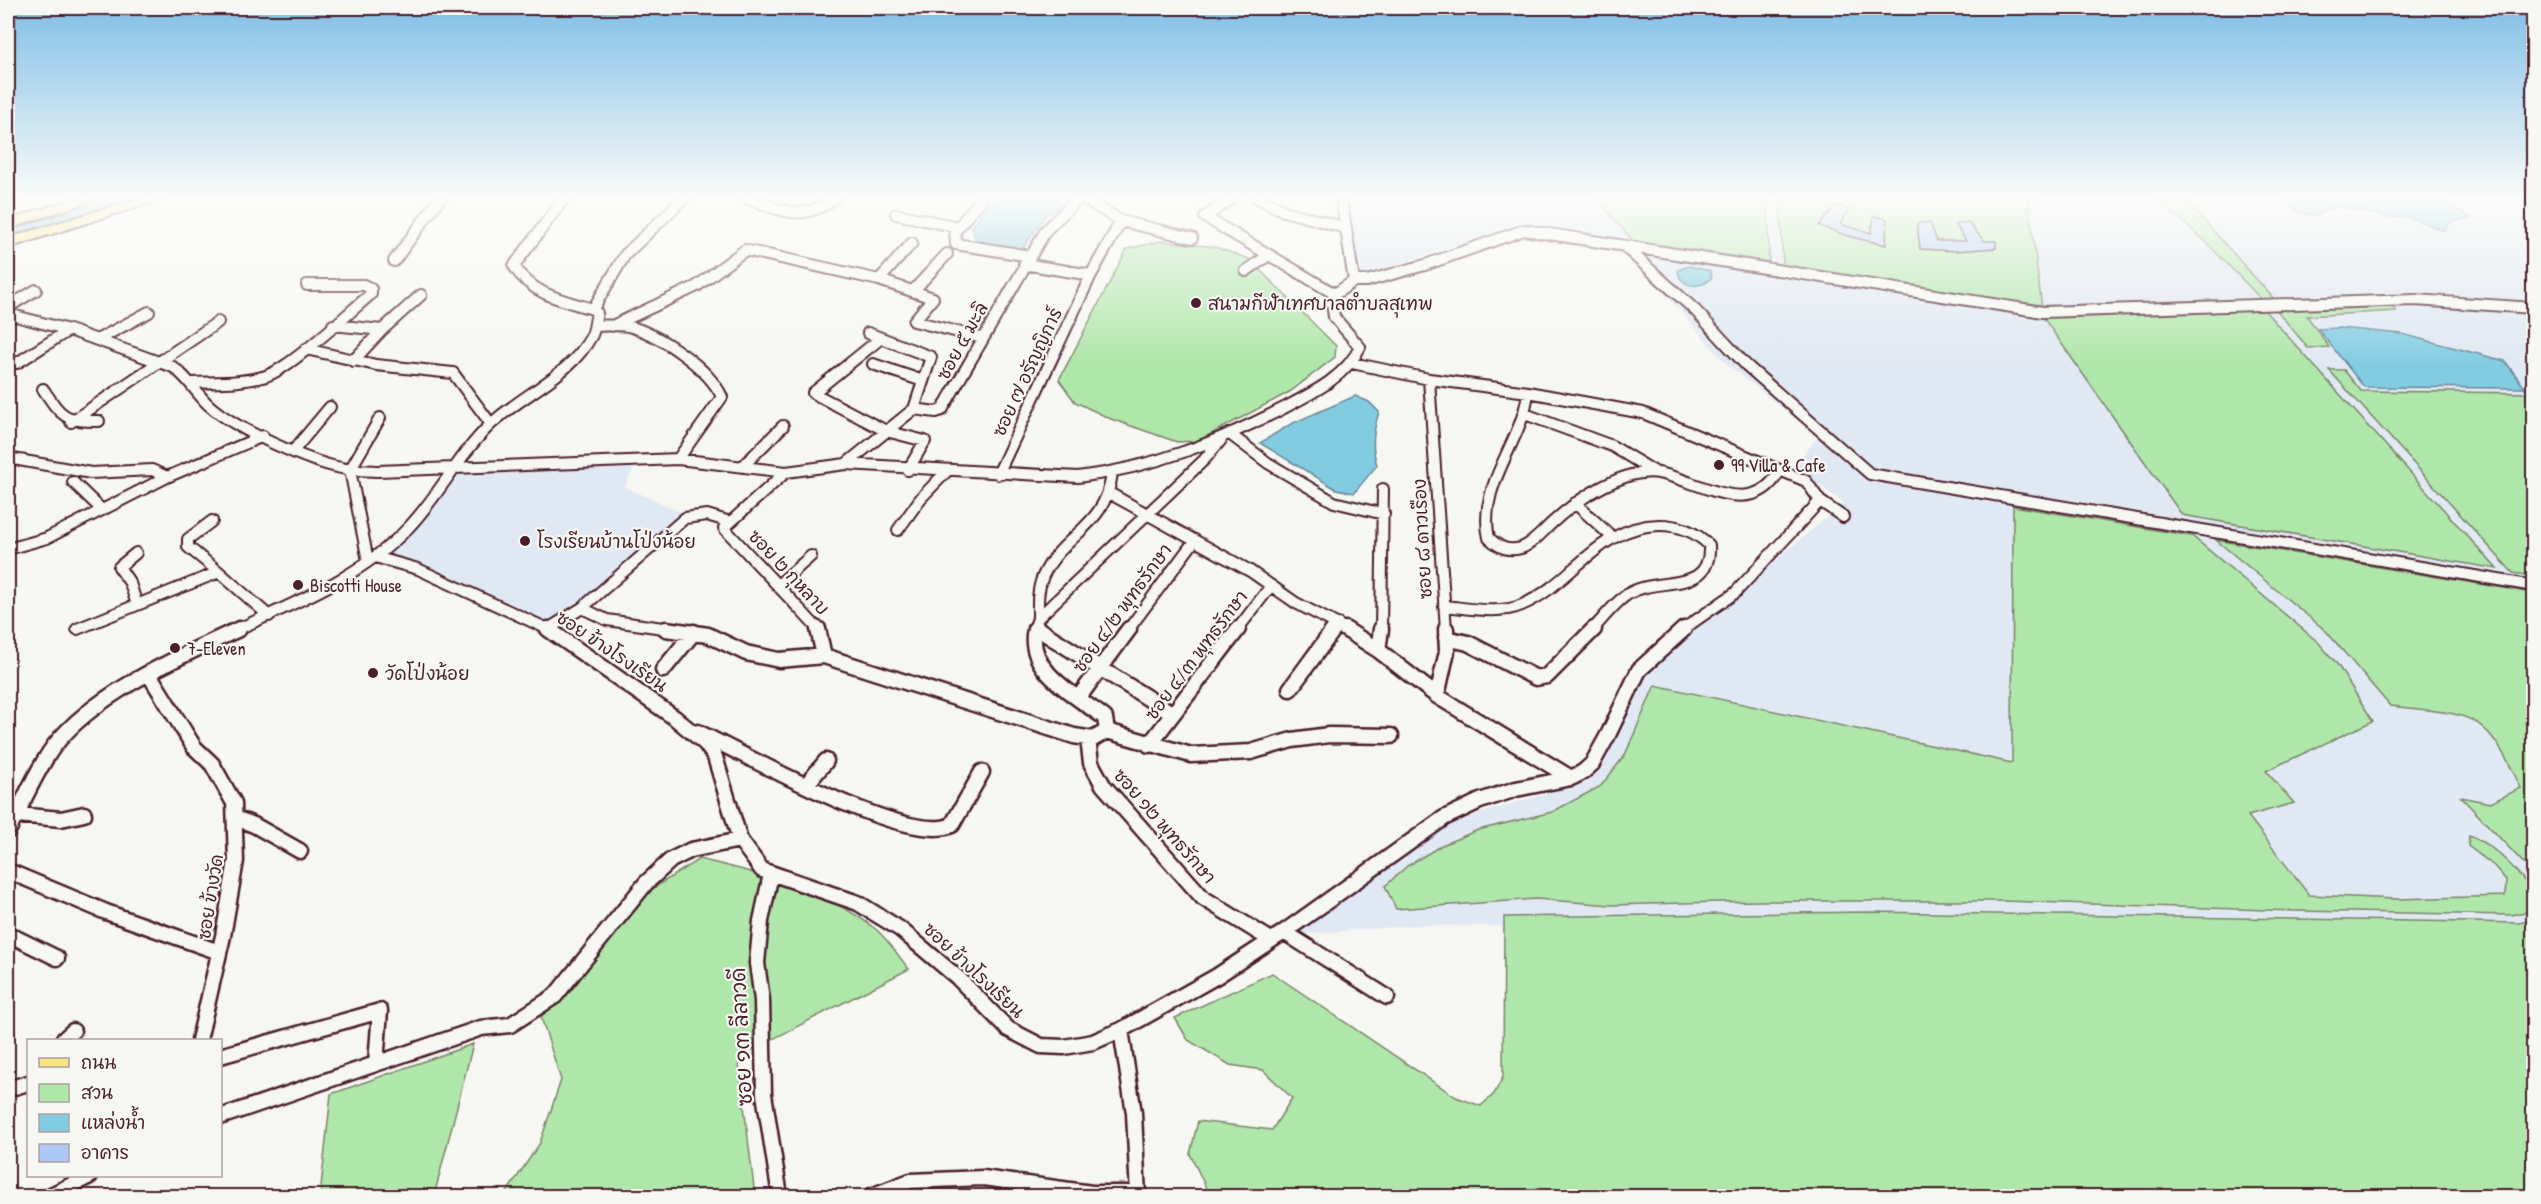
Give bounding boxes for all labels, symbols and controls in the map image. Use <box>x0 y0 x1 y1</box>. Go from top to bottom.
place label: สนามกีฬาเทศบาลตำบลสุเทพ <box>1208 291 1433 318</box>
marker: สนามกีฬาเทศบาลตำบลสุเทพ <box>1189 296 1203 310</box>
street label: ซอย ๕ มะลิ <box>930 298 994 384</box>
street label: ซอย ๗ อรัญญิการ์ <box>986 303 1068 441</box>
place label: 99 Villa & Cafe <box>1731 453 1826 478</box>
marker: 99 Villa & Cafe <box>1712 458 1726 472</box>
street label: ซอย ๘ ดาวเรือง <box>1406 478 1438 600</box>
street label: ซอย ๒ กุหลาบ <box>741 524 835 622</box>
place label: โรงเรียนบ้านโป่งน้อย <box>537 529 696 554</box>
marker: โรงเรียนบ้านโป่งน้อย <box>518 534 532 548</box>
street label: ซอย ๔/๒ พุทธรักษา <box>1067 538 1179 679</box>
place label: Biscotti House <box>310 573 402 598</box>
marker: Biscotti House <box>291 578 305 592</box>
street label: ซอย ๔/๓ พุทธรักษา <box>1139 585 1255 726</box>
street label: ซอย ข้างโรงเรียน <box>551 604 673 698</box>
place label: 7-Eleven <box>187 636 246 661</box>
marker: 7-Eleven <box>168 641 182 655</box>
place label: วัดโป่งน้อย <box>385 661 470 686</box>
marker: วัดโป่งน้อย <box>366 666 380 680</box>
street label: ซอย ๑๒ พุทธรักษา <box>1106 763 1222 890</box>
street label: ซอย ข้างวัด <box>191 852 229 942</box>
street label: ซอย ข้างโรงเรียน <box>918 917 1030 1023</box>
street label: ซอย ๑๓ ลีลาวดี <box>723 967 759 1107</box>
legend <box>27 1039 222 1177</box>
text: ถนน <box>81 1050 116 1075</box>
text: สวน <box>81 1080 113 1105</box>
text: แหล่งน้ำ <box>81 1106 145 1135</box>
text: อาคาร <box>81 1140 129 1165</box>

